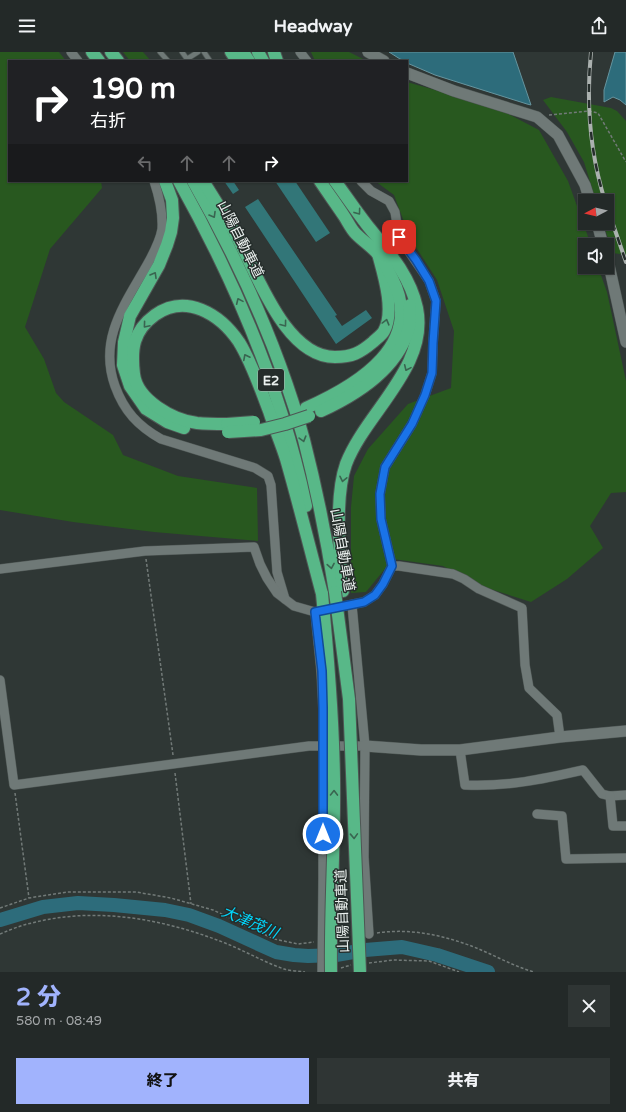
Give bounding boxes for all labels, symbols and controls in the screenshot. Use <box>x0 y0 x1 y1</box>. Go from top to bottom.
icon: menu <box>16 15 38 37</box>
text: Headway <box>274 15 352 37</box>
icon: share <box>588 15 610 37</box>
text: 190 m <box>90 72 176 106</box>
icon: right <box>24 76 76 128</box>
text: 右折 <box>90 110 126 132</box>
icon: left <box>134 152 156 174</box>
icon: ahead <box>176 152 198 174</box>
icon: ahead <box>218 152 240 174</box>
icon: right <box>260 152 282 174</box>
north arrow <box>578 194 614 230</box>
map controls <box>578 194 614 274</box>
street label: 山陽自動車道 <box>214 198 267 281</box>
one-way arrow <box>353 208 360 215</box>
one-way arrow <box>208 211 215 218</box>
pin <box>382 220 416 254</box>
icon: arrive <box>388 226 410 248</box>
button: sound <box>578 238 614 274</box>
one-way arrow <box>149 272 156 279</box>
one-way arrow <box>236 298 244 305</box>
one-way arrow <box>382 319 390 325</box>
one-way arrow <box>143 320 150 327</box>
one-way arrow <box>280 320 287 327</box>
one-way arrow <box>244 354 251 361</box>
one-way arrow <box>403 364 411 371</box>
road number: E2 <box>258 369 284 391</box>
one-way arrow <box>298 435 307 442</box>
one-way arrow <box>339 476 347 483</box>
street label: 山陽自動車道 <box>327 507 358 593</box>
one-way arrow <box>326 563 335 569</box>
one-way arrow <box>330 790 338 796</box>
position arrow <box>302 813 344 855</box>
one-way arrow <box>350 833 359 839</box>
street label: 山陽自動車道 <box>333 869 352 953</box>
water label: 大津茂川 <box>219 902 283 943</box>
text: 2 分 <box>16 983 61 1012</box>
button: close <box>568 985 610 1027</box>
text: 580 m · 08:49 <box>16 1013 102 1029</box>
button: 終了 <box>16 1058 309 1104</box>
button: 共有 <box>317 1058 610 1104</box>

